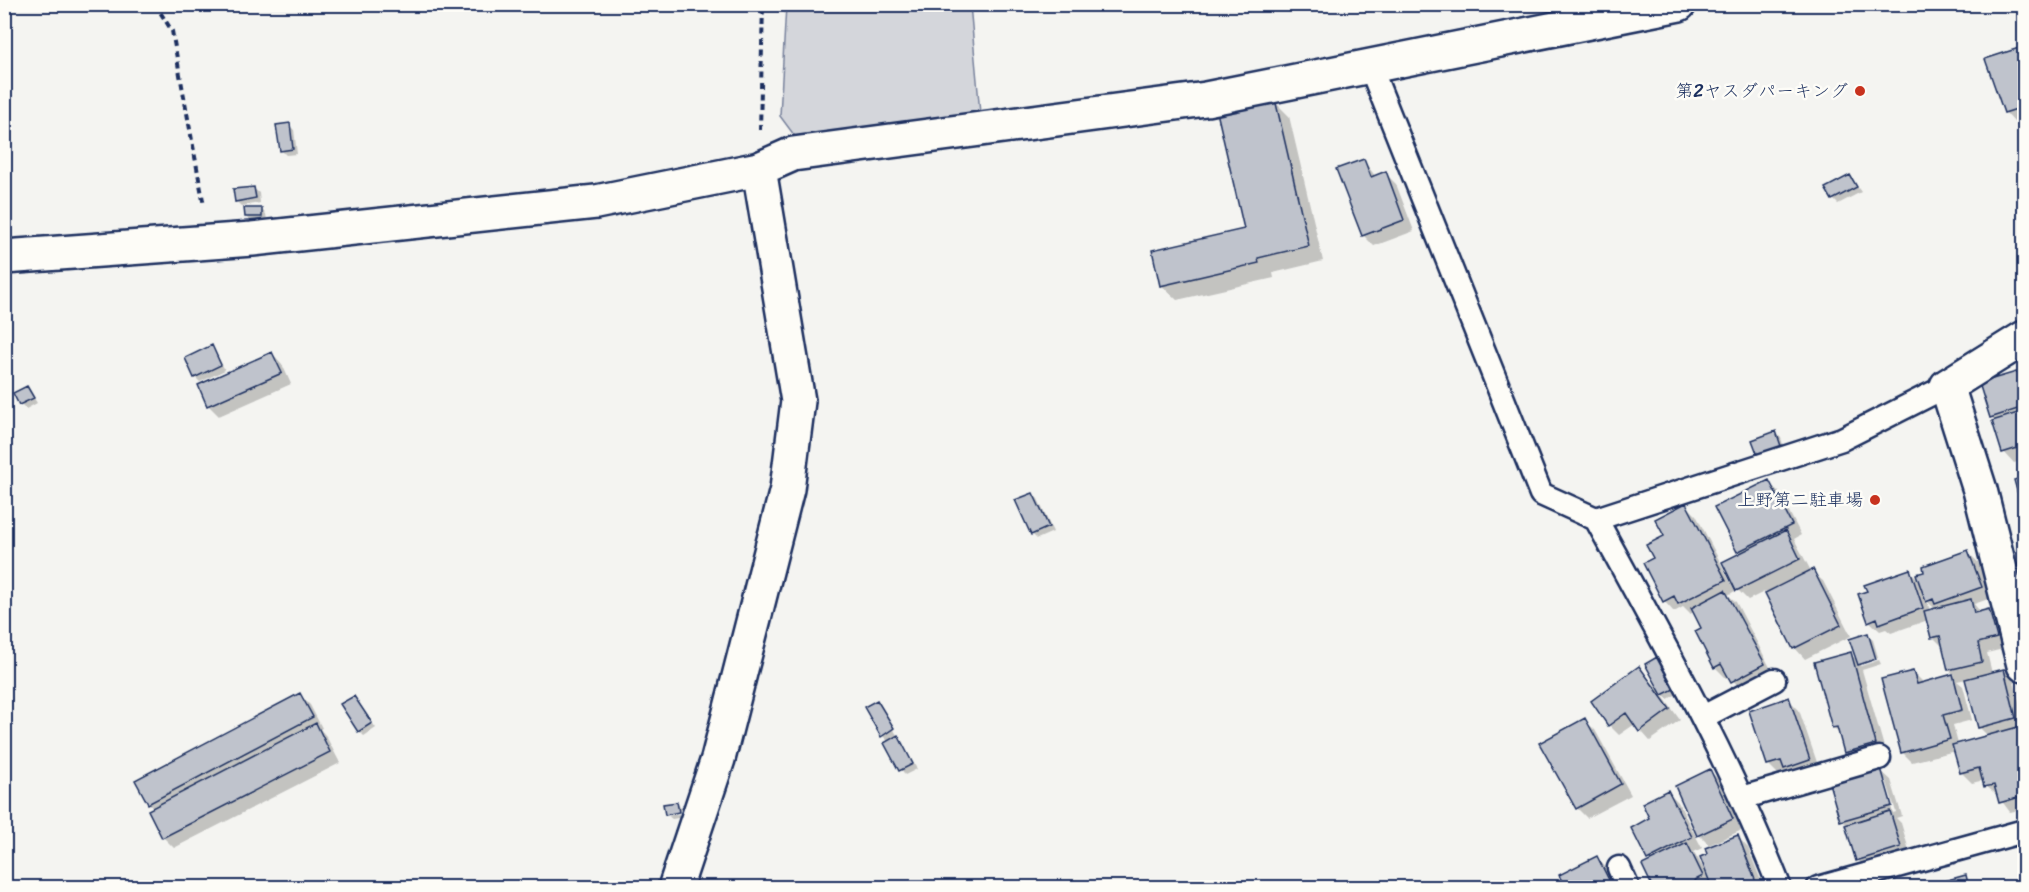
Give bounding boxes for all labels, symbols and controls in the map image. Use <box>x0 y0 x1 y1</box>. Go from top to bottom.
place label: 第2ヤスダパーキング <box>1675 75 1848 107</box>
marker: 第2ヤスダパーキング <box>1853 84 1867 98</box>
place label: 上野第二駐車場 <box>1737 484 1863 516</box>
marker: 上野第二駐車場 <box>1868 493 1882 507</box>

